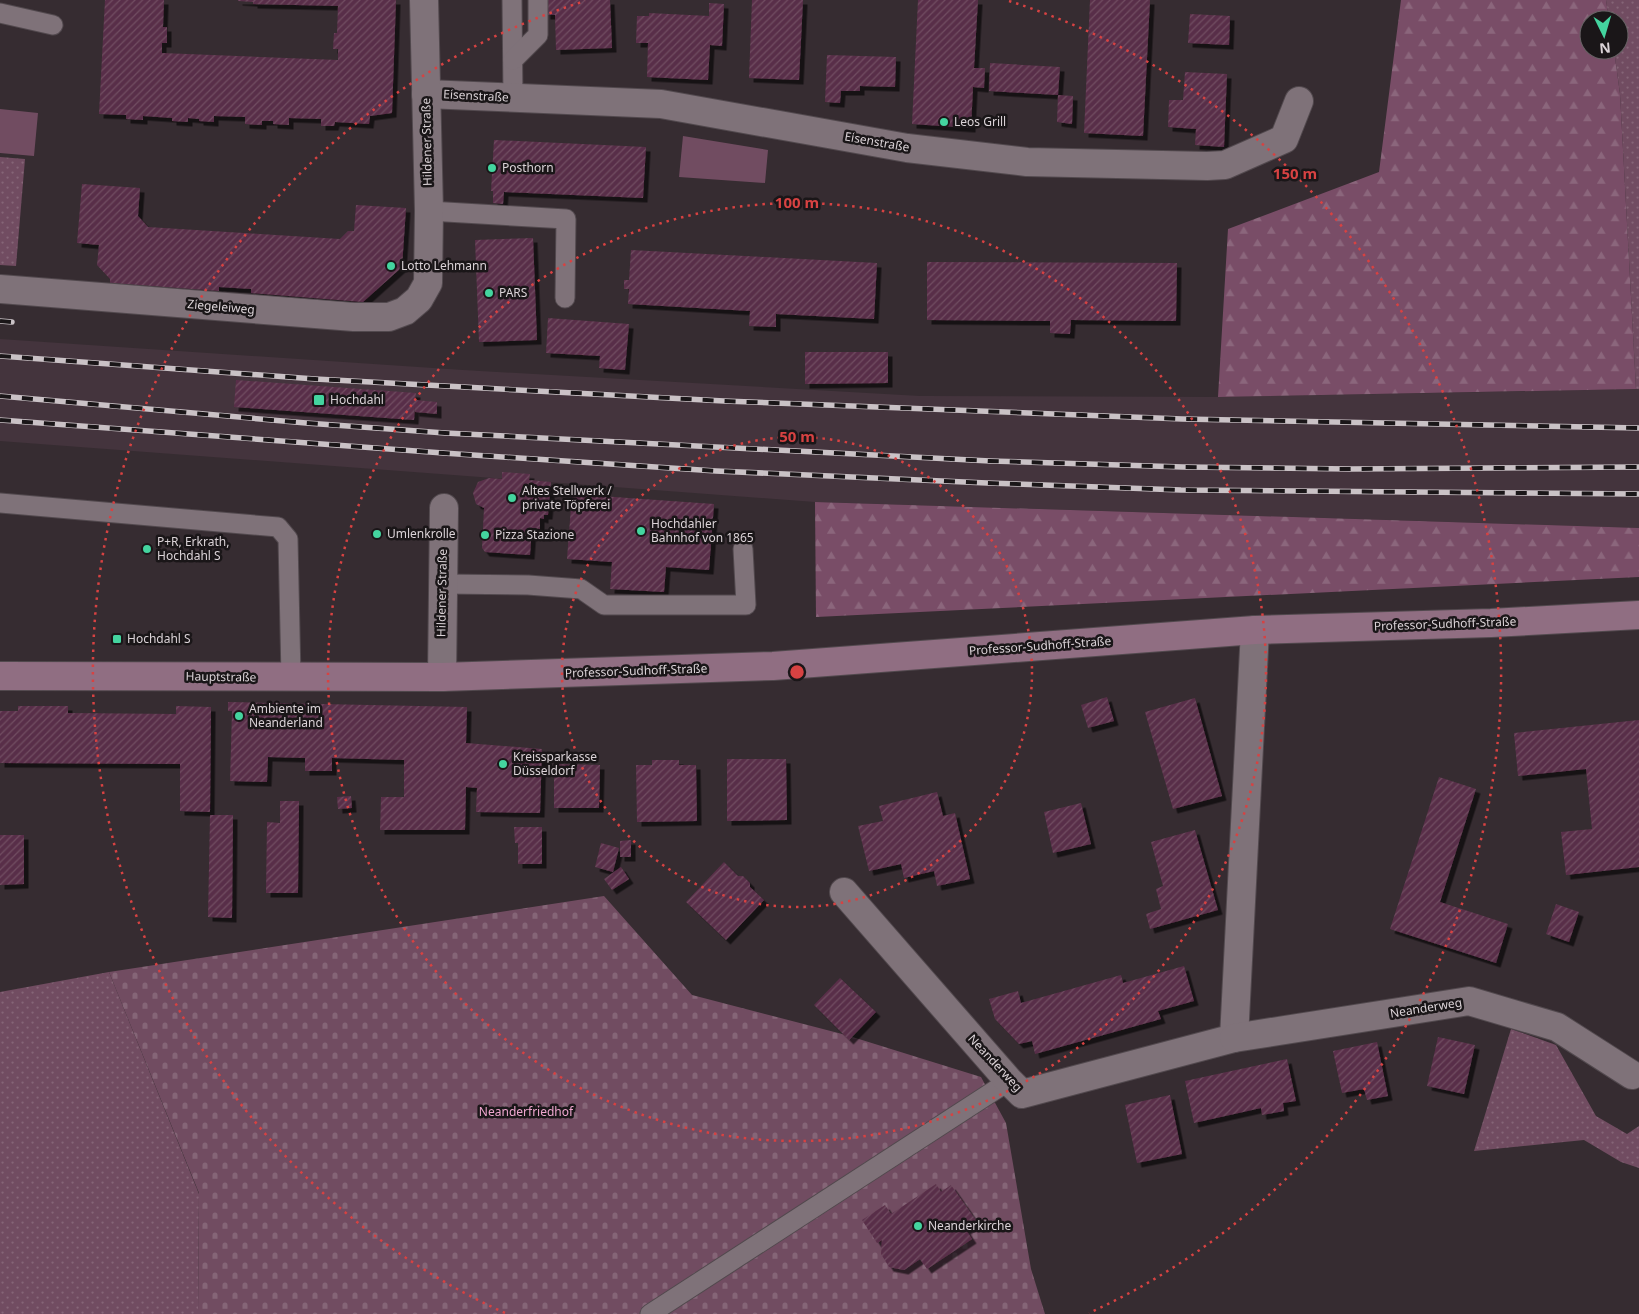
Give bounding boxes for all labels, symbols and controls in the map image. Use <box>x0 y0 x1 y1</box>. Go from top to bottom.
north arrow <box>1579 10 1629 60</box>
text: N <box>1599 38 1612 58</box>
street label: Eisenstraße <box>443 85 509 106</box>
street label: Hildener Straße <box>417 98 436 186</box>
place label: Leos Grill <box>954 113 1006 130</box>
marker: Leos Grill <box>938 116 950 128</box>
street label: Eisenstraße <box>843 127 911 156</box>
place label: Posthorn <box>502 159 554 176</box>
marker: Posthorn <box>486 162 498 174</box>
text: 150 m <box>1273 163 1317 183</box>
text: 100 m <box>775 192 819 212</box>
place label: Lotto Lehmann <box>401 257 487 274</box>
marker: Lotto Lehmann <box>385 260 397 272</box>
place label: PARS <box>499 284 528 301</box>
marker: PARS <box>483 287 495 299</box>
street label: Ziegeleiweg <box>187 295 255 318</box>
place label: Hochdahl <box>330 391 384 408</box>
marker: Hochdahl <box>312 393 326 407</box>
text: 50 m <box>779 426 815 446</box>
place label: Altes Stellwerk / private Töpferei <box>522 482 612 513</box>
marker: Altes Stellwerk / private Töpferei <box>506 492 518 504</box>
place label: Hochdahler Bahnhof von 1865 <box>651 515 754 546</box>
place label: Umlenkrolle <box>387 525 456 542</box>
marker: Hochdahler Bahnhof von 1865 <box>635 525 647 537</box>
place label: Pizza Stazione <box>495 526 575 543</box>
marker: Umlenkrolle <box>371 528 383 540</box>
marker: Pizza Stazione <box>479 529 491 541</box>
place label: P+R, Erkrath, Hochdahl S <box>157 533 229 564</box>
marker: P+R, Erkrath, Hochdahl S <box>141 543 153 555</box>
street label: Hildener Straße <box>432 549 451 637</box>
street label: Professor-Sudhoff-Straße <box>1373 613 1517 634</box>
place label: Hochdahl S <box>127 630 191 647</box>
street label: Professor-Sudhoff-Straße <box>968 632 1112 659</box>
marker: Hochdahl S <box>111 633 123 645</box>
street label: Professor-Sudhoff-Straße <box>564 660 708 681</box>
centre of rings <box>788 663 806 681</box>
street label: Hauptstraße <box>186 667 257 686</box>
place label: Ambiente im Neanderland <box>249 700 323 731</box>
marker: Ambiente im Neanderland <box>233 710 245 722</box>
place label: Kreissparkasse Düsseldorf <box>513 748 597 779</box>
marker: Kreissparkasse Düsseldorf <box>497 758 509 770</box>
street label: Neanderweg <box>1389 993 1463 1022</box>
street label: Neanderweg <box>964 1030 1026 1095</box>
park label: Neanderfriedhof <box>479 1103 574 1120</box>
place label: Neanderkirche <box>928 1217 1012 1234</box>
marker: Neanderkirche <box>912 1220 924 1232</box>

